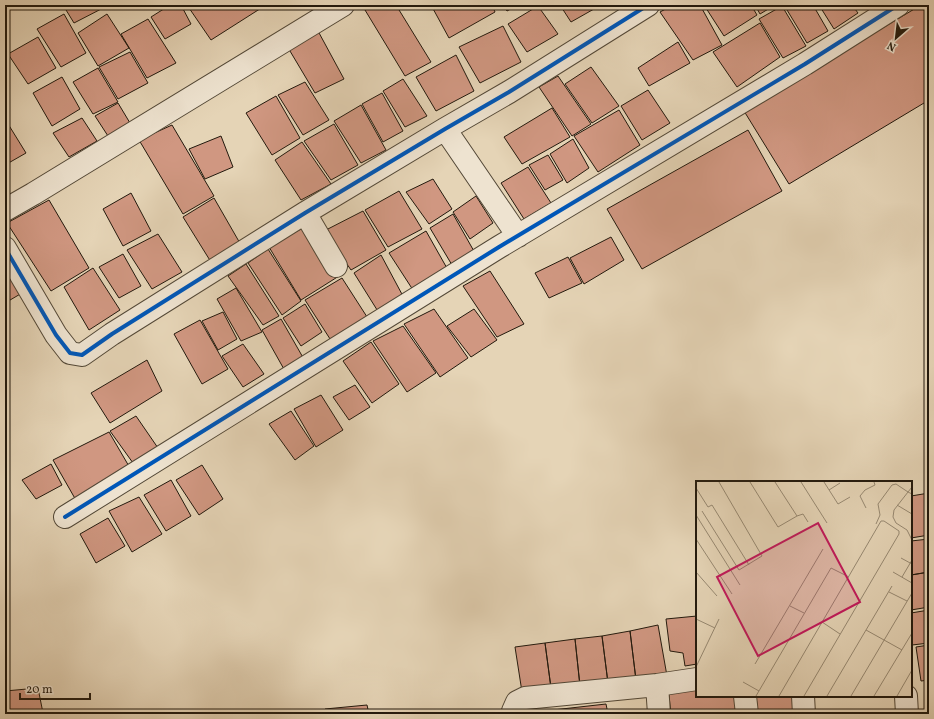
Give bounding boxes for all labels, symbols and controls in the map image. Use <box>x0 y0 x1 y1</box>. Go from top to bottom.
north arrow <box>876 18 916 58</box>
text: N <box>885 37 899 54</box>
inset map <box>696 481 912 697</box>
scale bar <box>20 675 90 701</box>
text: 20 m <box>26 682 53 698</box>

